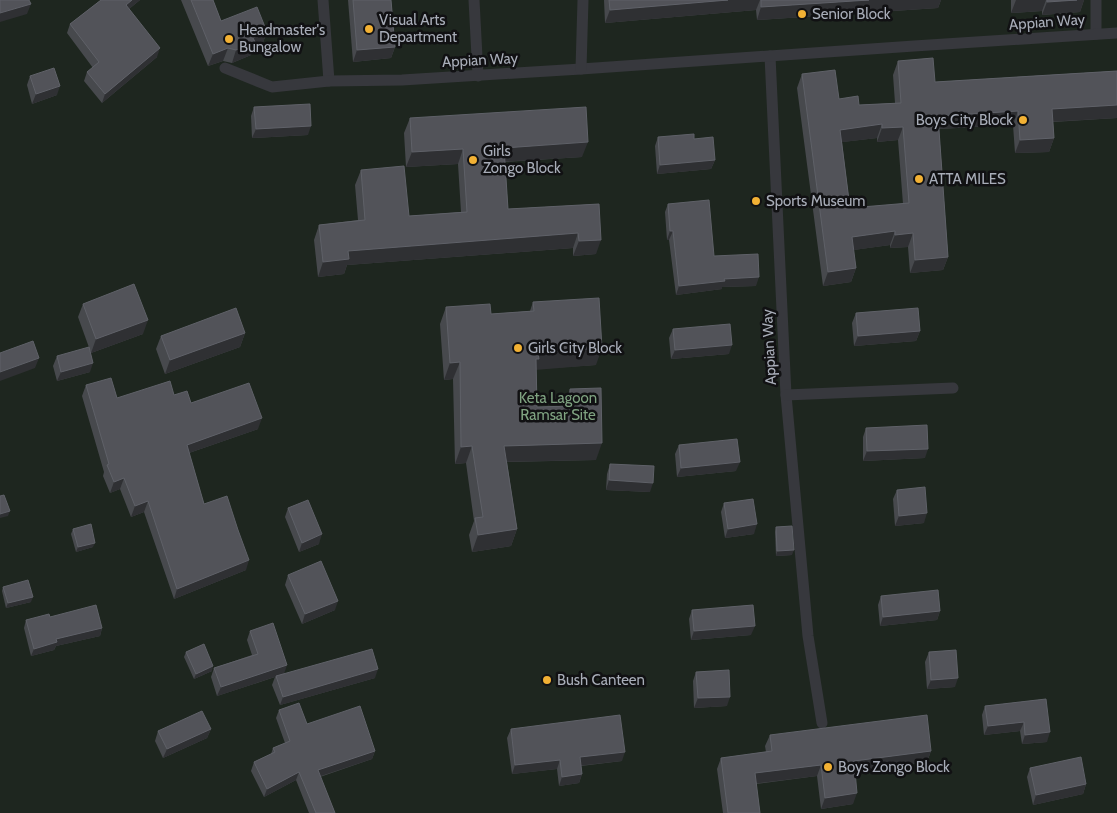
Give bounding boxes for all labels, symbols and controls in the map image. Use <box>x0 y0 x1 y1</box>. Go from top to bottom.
place label: Senior Block <box>812 5 891 23</box>
marker: Senior Block <box>796 8 808 20</box>
street label: Appian Way <box>1008 10 1086 34</box>
place label: Visual Arts Department <box>379 11 457 46</box>
place label: Headmaster's Bungalow <box>239 21 325 56</box>
marker: Visual Arts Department <box>363 23 375 35</box>
marker: Headmaster's Bungalow <box>223 33 235 45</box>
street label: Appian Way <box>442 49 519 71</box>
place label: Boys City Block <box>916 111 1013 129</box>
marker: Boys City Block <box>1017 114 1029 126</box>
place label: Girls Zongo Block <box>483 142 561 177</box>
marker: Girls Zongo Block <box>467 154 479 166</box>
place label: ATTA MILES <box>929 170 1006 188</box>
marker: ATTA MILES <box>913 173 925 185</box>
place label: Sports Museum <box>766 192 865 210</box>
marker: Sports Museum <box>750 195 762 207</box>
street label: Appian Way <box>758 308 780 385</box>
place label: Girls City Block <box>528 339 622 357</box>
marker: Girls City Block <box>512 342 524 354</box>
park label: Keta Lagoon Ramsar Site <box>519 389 597 424</box>
place label: Bush Canteen <box>557 671 645 689</box>
marker: Bush Canteen <box>541 674 553 686</box>
place label: Boys Zongo Block <box>838 758 950 776</box>
marker: Boys Zongo Block <box>822 761 834 773</box>

